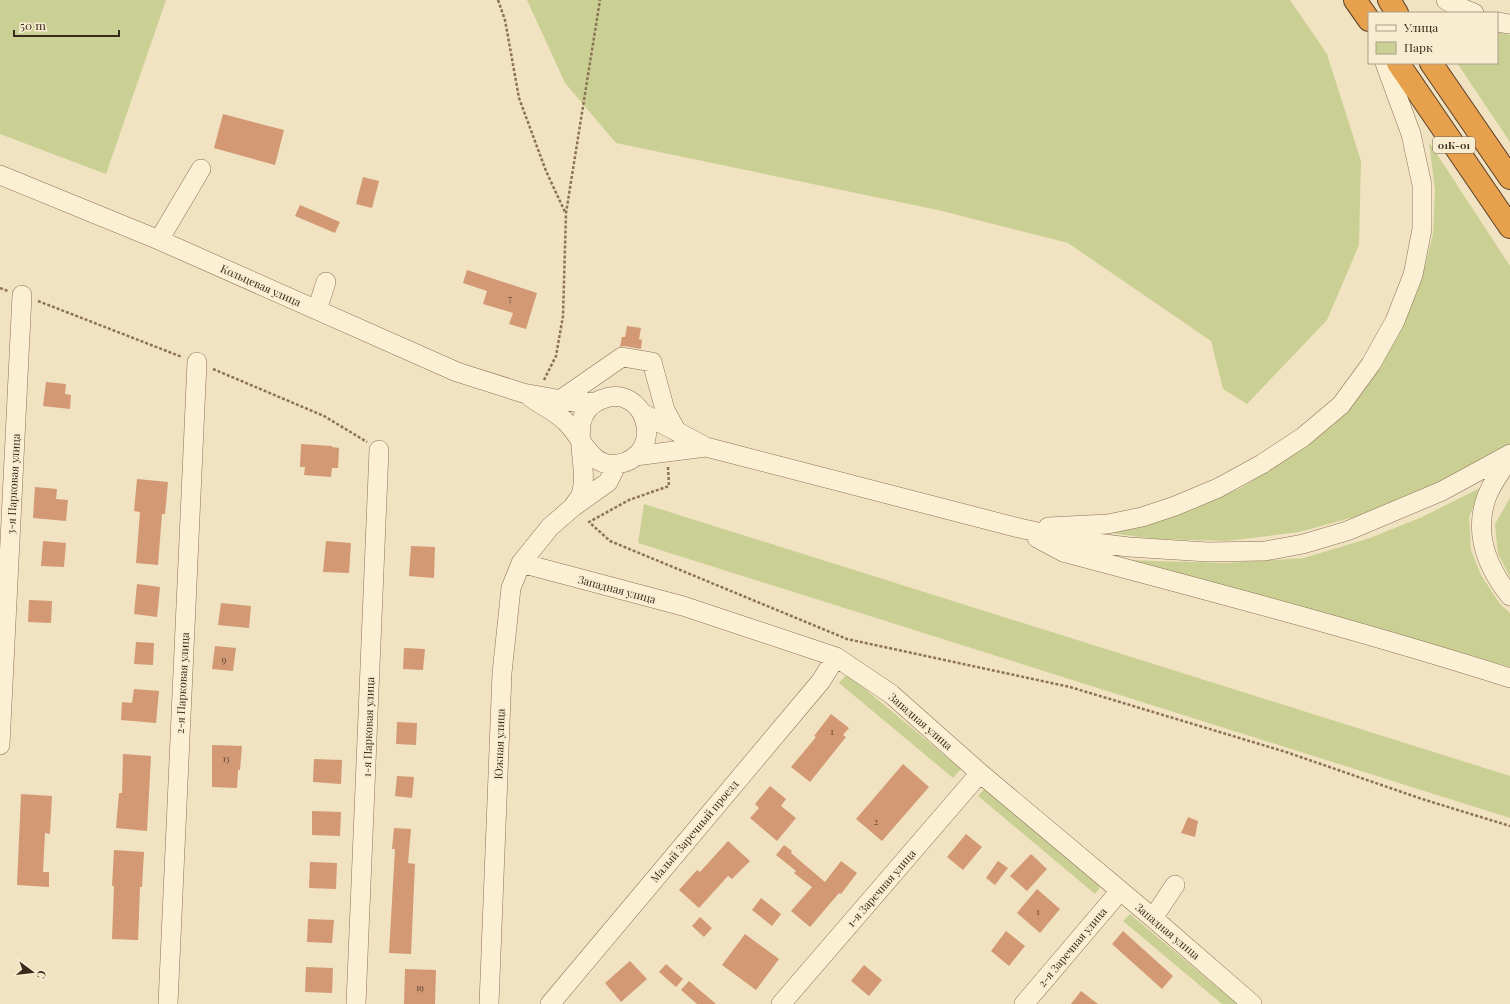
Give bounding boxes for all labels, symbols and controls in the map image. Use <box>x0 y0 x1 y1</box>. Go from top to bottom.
scale bar <box>14 12 119 38</box>
legend <box>1368 12 1498 64</box>
text: 50 m <box>20 17 46 33</box>
text: Улица <box>1403 19 1438 35</box>
text: Парк <box>1404 39 1433 55</box>
road number: 01К-01 <box>1433 137 1475 153</box>
street label: Кольцевая улица <box>218 261 304 310</box>
house number: 7 <box>508 292 512 304</box>
street label: 3-я Парковая улица <box>3 433 23 535</box>
street label: Западная улица <box>576 571 658 607</box>
street label: 2-я Парковая улица <box>172 631 192 734</box>
house number: 9 <box>222 653 227 665</box>
street label: 1-я Парковая улица <box>359 676 377 777</box>
street label: Западная улица <box>886 689 957 753</box>
street label: Южная улица <box>490 708 508 780</box>
house number: 1 <box>830 725 834 737</box>
house number: 13 <box>222 752 230 764</box>
street label: Малый Заречный проезд <box>647 777 741 885</box>
house number: 2 <box>874 815 878 827</box>
street label: 1-я Заречная улица <box>843 846 919 930</box>
street label: Западная улица <box>1133 900 1204 963</box>
street label: 2-я Заречная улица <box>1034 904 1110 990</box>
house number: 1 <box>1036 905 1040 917</box>
north arrow <box>12 952 52 992</box>
text: С <box>34 969 50 981</box>
house number: 19 <box>416 981 424 993</box>

